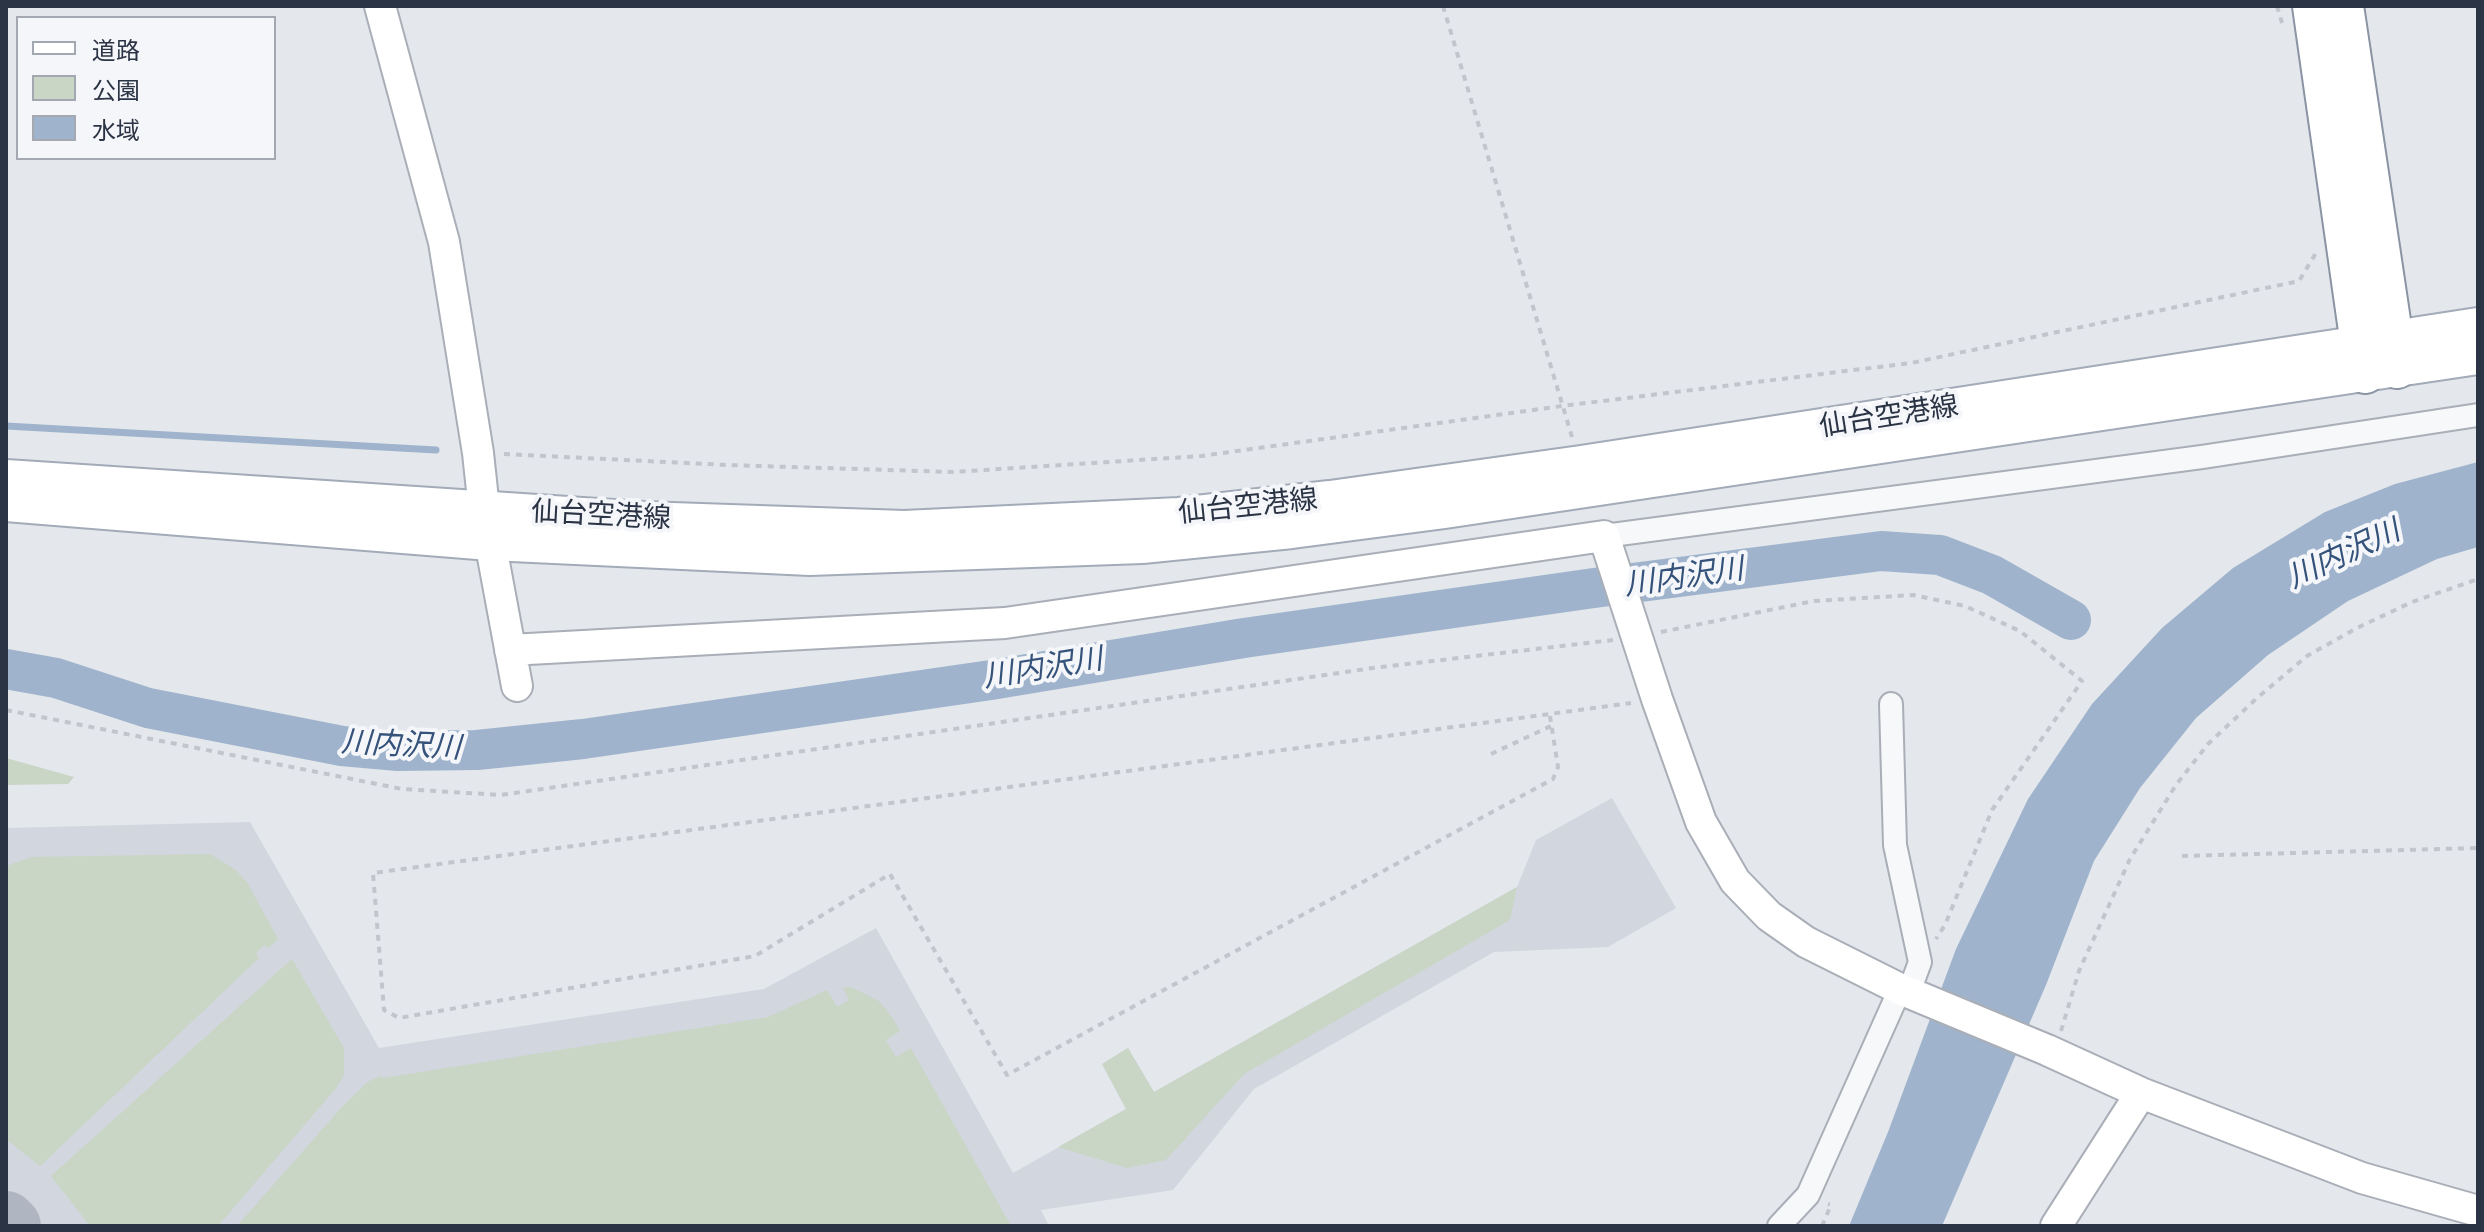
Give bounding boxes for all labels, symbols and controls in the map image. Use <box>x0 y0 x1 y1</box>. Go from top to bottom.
legend <box>16 16 276 160</box>
text: 道路 <box>92 37 140 65</box>
text: 公園 <box>92 77 140 105</box>
text: 水域 <box>92 117 140 145</box>
street label: 仙台空港線 <box>1817 389 1961 445</box>
street label: 仙台空港線 <box>1177 483 1319 531</box>
street label: 仙台空港線 <box>530 496 672 536</box>
water label: 川内沢川 <box>2282 513 2406 597</box>
water label: 川内沢川 <box>1622 552 1746 604</box>
water label: 川内沢川 <box>981 642 1105 696</box>
water label: 川内沢川 <box>340 725 462 767</box>

